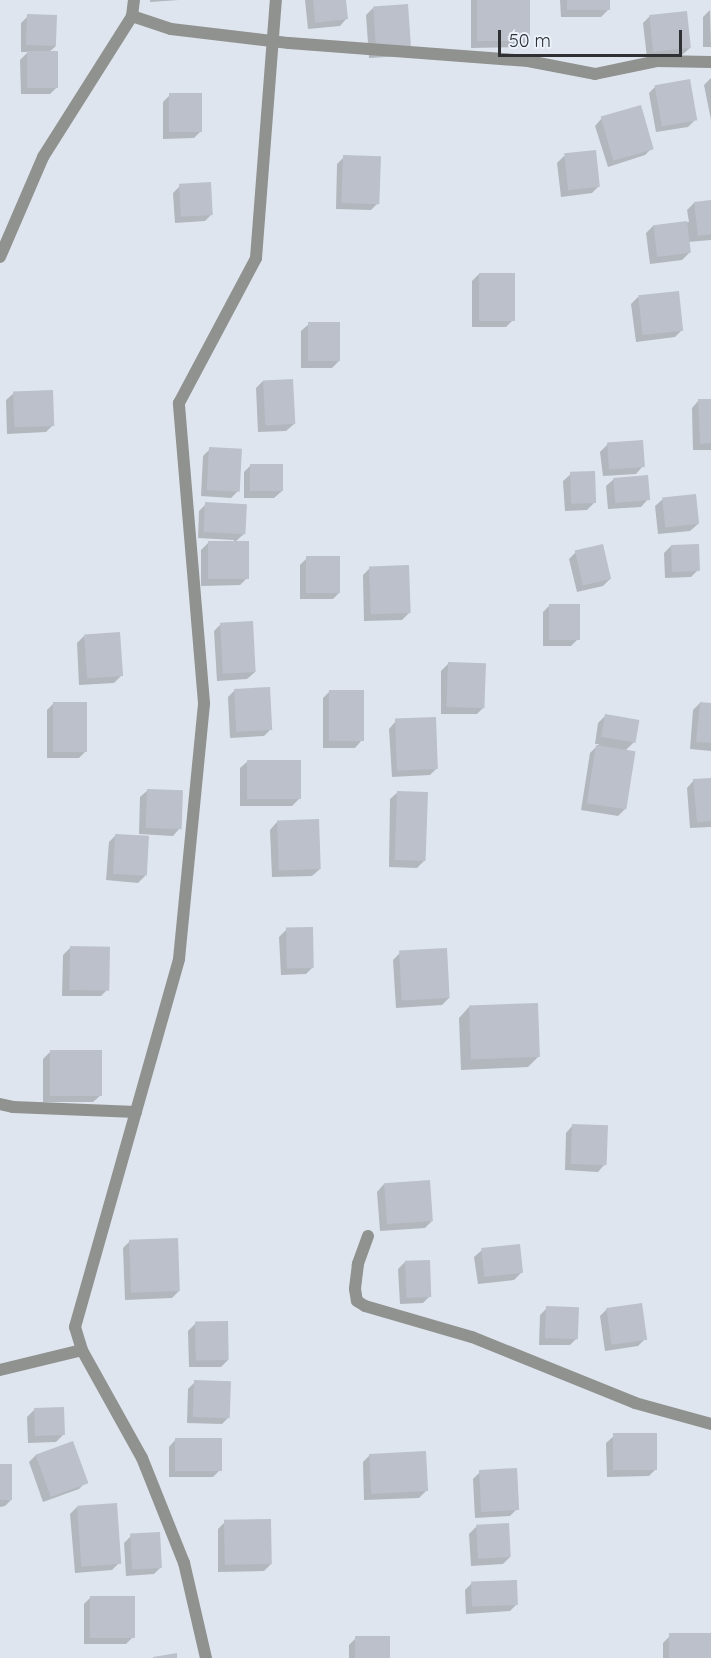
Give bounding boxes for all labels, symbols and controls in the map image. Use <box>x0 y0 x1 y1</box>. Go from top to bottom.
scale bar <box>501 18 686 56</box>
text: 50 m <box>509 29 551 52</box>

